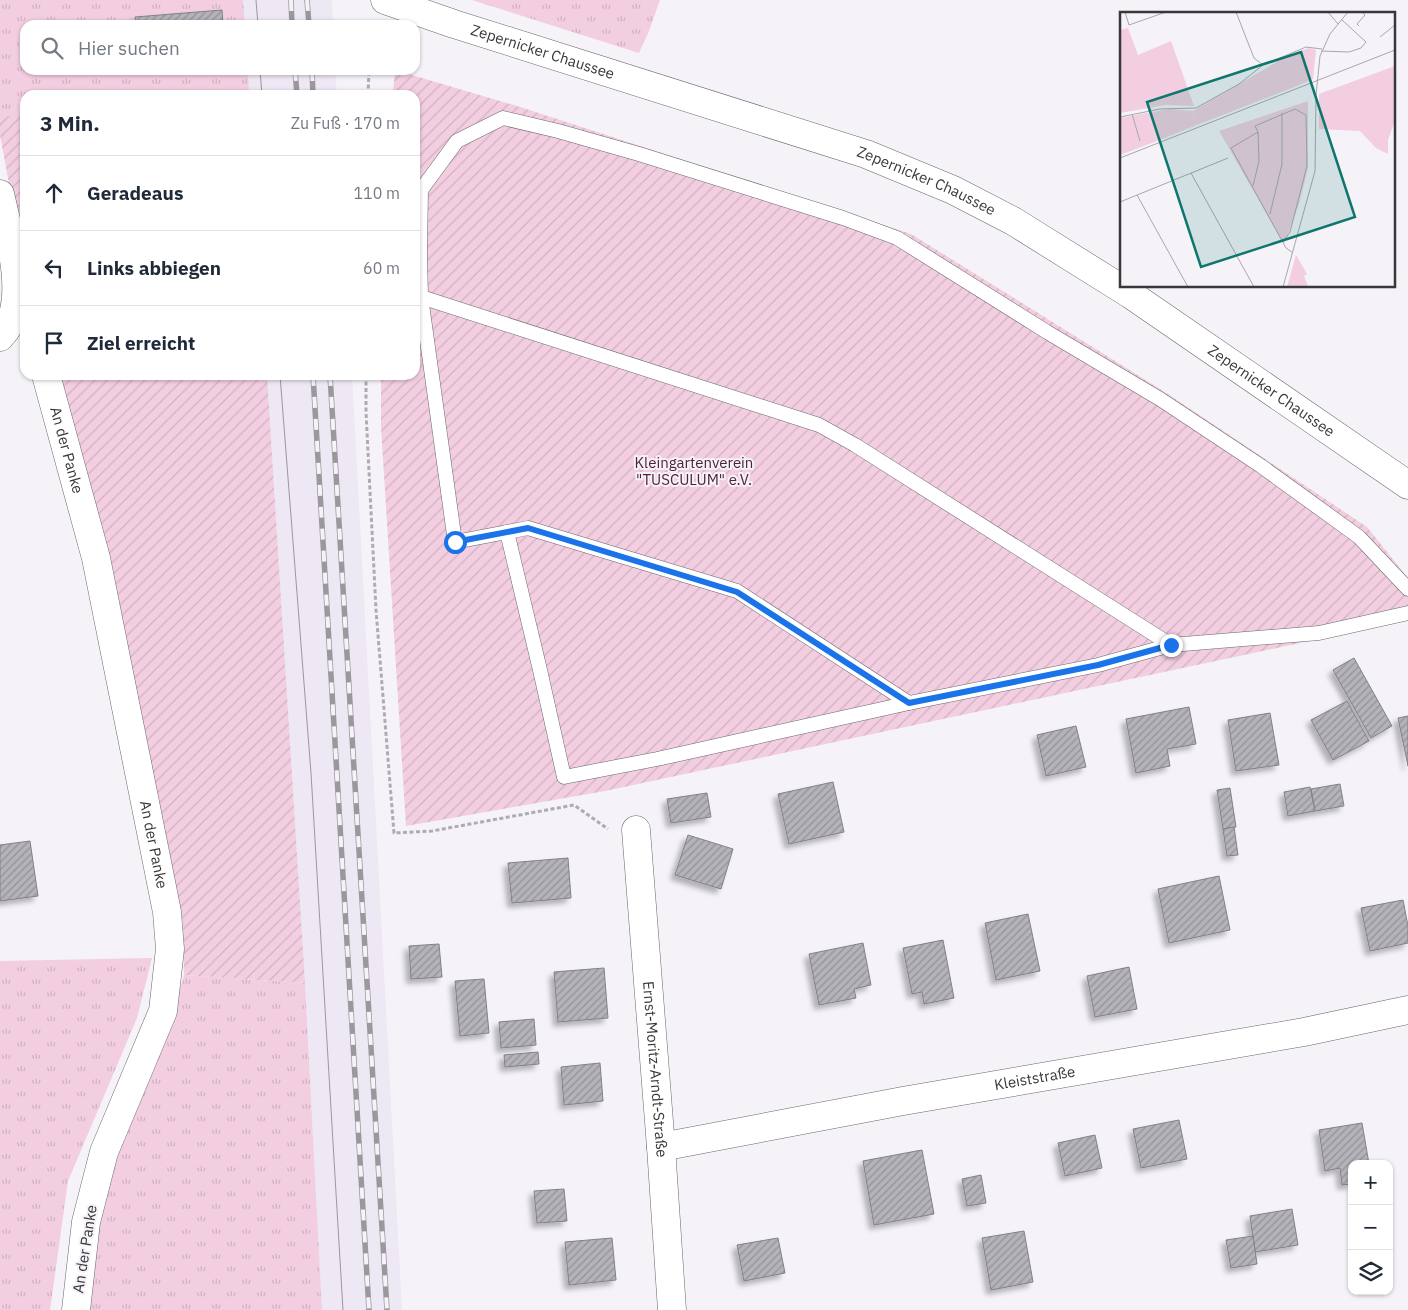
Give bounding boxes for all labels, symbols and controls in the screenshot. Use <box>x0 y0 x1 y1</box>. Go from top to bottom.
inset map <box>1120 12 1396 288</box>
search box <box>20 20 420 75</box>
street label: Zepernicker Chaussee <box>469 20 617 83</box>
icon: search <box>38 34 66 62</box>
text: Hier suchen <box>78 36 180 60</box>
text: 3 Min. <box>40 109 100 137</box>
text: Zu Fuß · 170 m <box>291 113 400 133</box>
street label: Zepernicker Chaussee <box>855 142 999 219</box>
icon: ahead <box>40 179 68 207</box>
text: Geradeaus <box>87 181 184 205</box>
text: 110 m <box>353 183 400 203</box>
icon: left <box>40 254 68 282</box>
text: Links abbiegen <box>87 256 221 280</box>
text: 60 m <box>363 258 400 278</box>
icon: arrive <box>40 329 68 357</box>
text: Ziel erreicht <box>87 331 195 355</box>
street label: Zepernicker Chaussee <box>1204 340 1339 441</box>
street label: An der Panke <box>46 405 88 496</box>
park label: Kleingartenverein "TUSCULUM" e.V. <box>635 453 753 489</box>
route start <box>444 531 467 554</box>
route end <box>1160 634 1183 657</box>
street label: An der Panke <box>136 799 172 890</box>
street label: Ernst-Moritz-Arndt-Straße <box>639 980 672 1158</box>
street label: Kleiststraße <box>993 1062 1077 1094</box>
map controls <box>1348 1160 1393 1295</box>
button: + <box>1348 1160 1393 1205</box>
street label: An der Panke <box>68 1203 101 1294</box>
button: − <box>1348 1205 1393 1250</box>
button: layers <box>1348 1250 1393 1295</box>

